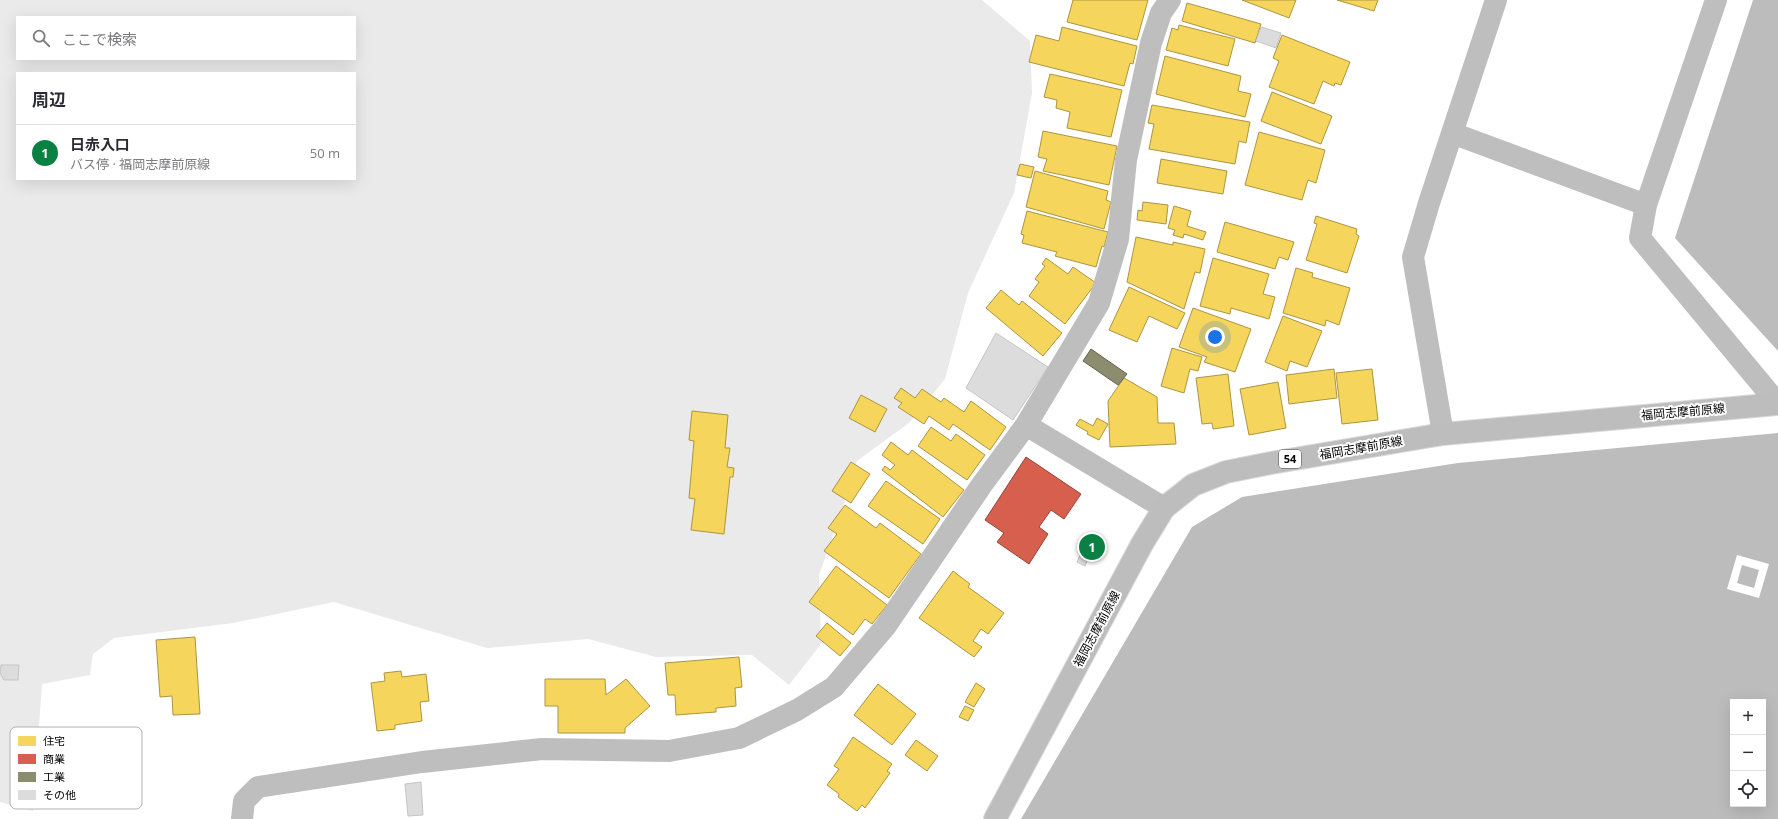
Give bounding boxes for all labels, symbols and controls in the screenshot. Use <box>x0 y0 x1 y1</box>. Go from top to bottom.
search box <box>16 16 356 60</box>
icon: search <box>30 27 52 49</box>
text: ここで検索 <box>62 29 137 49</box>
text: 周辺 <box>32 88 66 111</box>
text: 日赤入口 <box>70 134 130 154</box>
text: 1 <box>41 144 49 162</box>
text: 50 m <box>310 144 340 162</box>
text: バス停 · 福岡志摩前原線 <box>70 155 210 173</box>
your location <box>1205 327 1225 347</box>
street label: 福岡志摩前原線 <box>1640 399 1726 424</box>
street label: 福岡志摩前原線 <box>1318 432 1404 463</box>
road number: 54 <box>1279 450 1301 468</box>
pin: 1 <box>1079 532 1105 562</box>
street label: 福岡志摩前原線 <box>1069 588 1124 670</box>
map controls <box>1730 699 1766 807</box>
button: + <box>1730 699 1766 735</box>
legend <box>10 727 142 809</box>
text: 住宅 <box>43 733 65 748</box>
button: − <box>1730 735 1766 771</box>
text: 商業 <box>43 751 65 766</box>
text: 工業 <box>43 769 65 784</box>
button: locate <box>1730 771 1766 807</box>
text: その他 <box>43 787 76 802</box>

